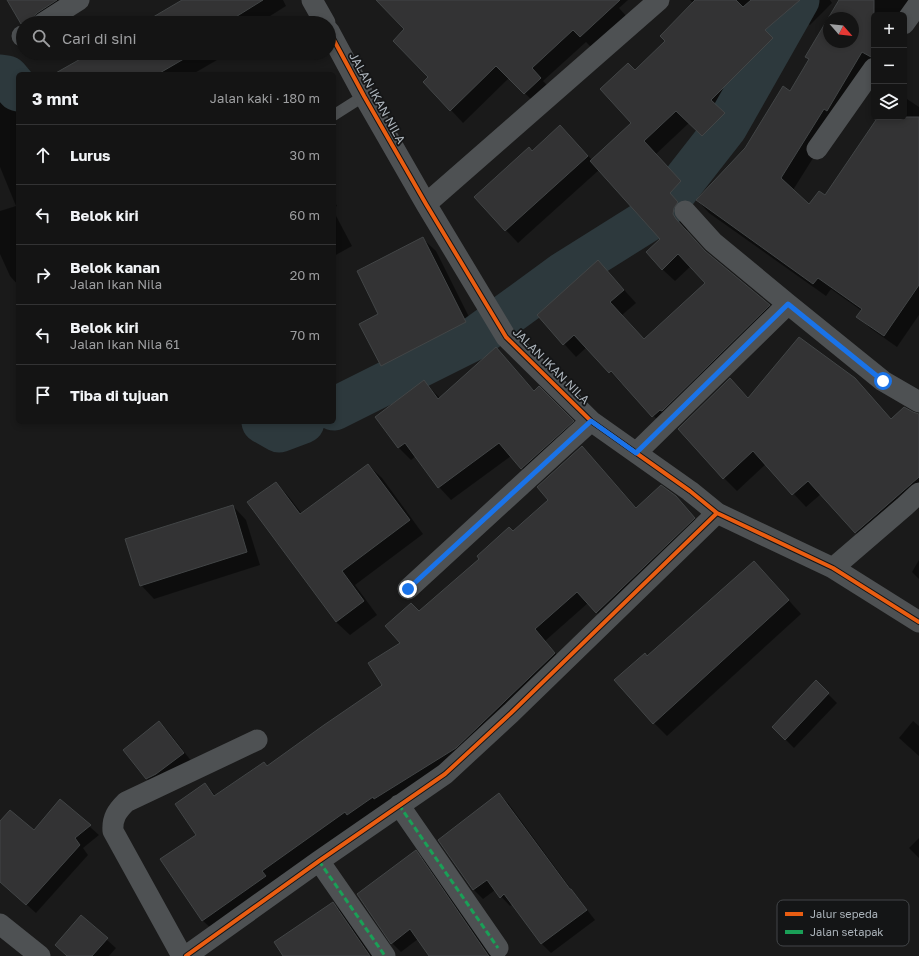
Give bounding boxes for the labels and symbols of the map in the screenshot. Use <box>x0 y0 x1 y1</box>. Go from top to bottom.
north arrow <box>823 12 859 48</box>
street label: JALAN IKAN NILA <box>346 49 409 146</box>
street label: JALAN IKAN NILA <box>510 324 593 407</box>
route start <box>874 372 892 390</box>
route end <box>399 580 417 598</box>
legend <box>777 900 909 946</box>
text: Jalur sepeda <box>810 907 878 920</box>
text: Jalan setapak <box>810 925 884 938</box>

